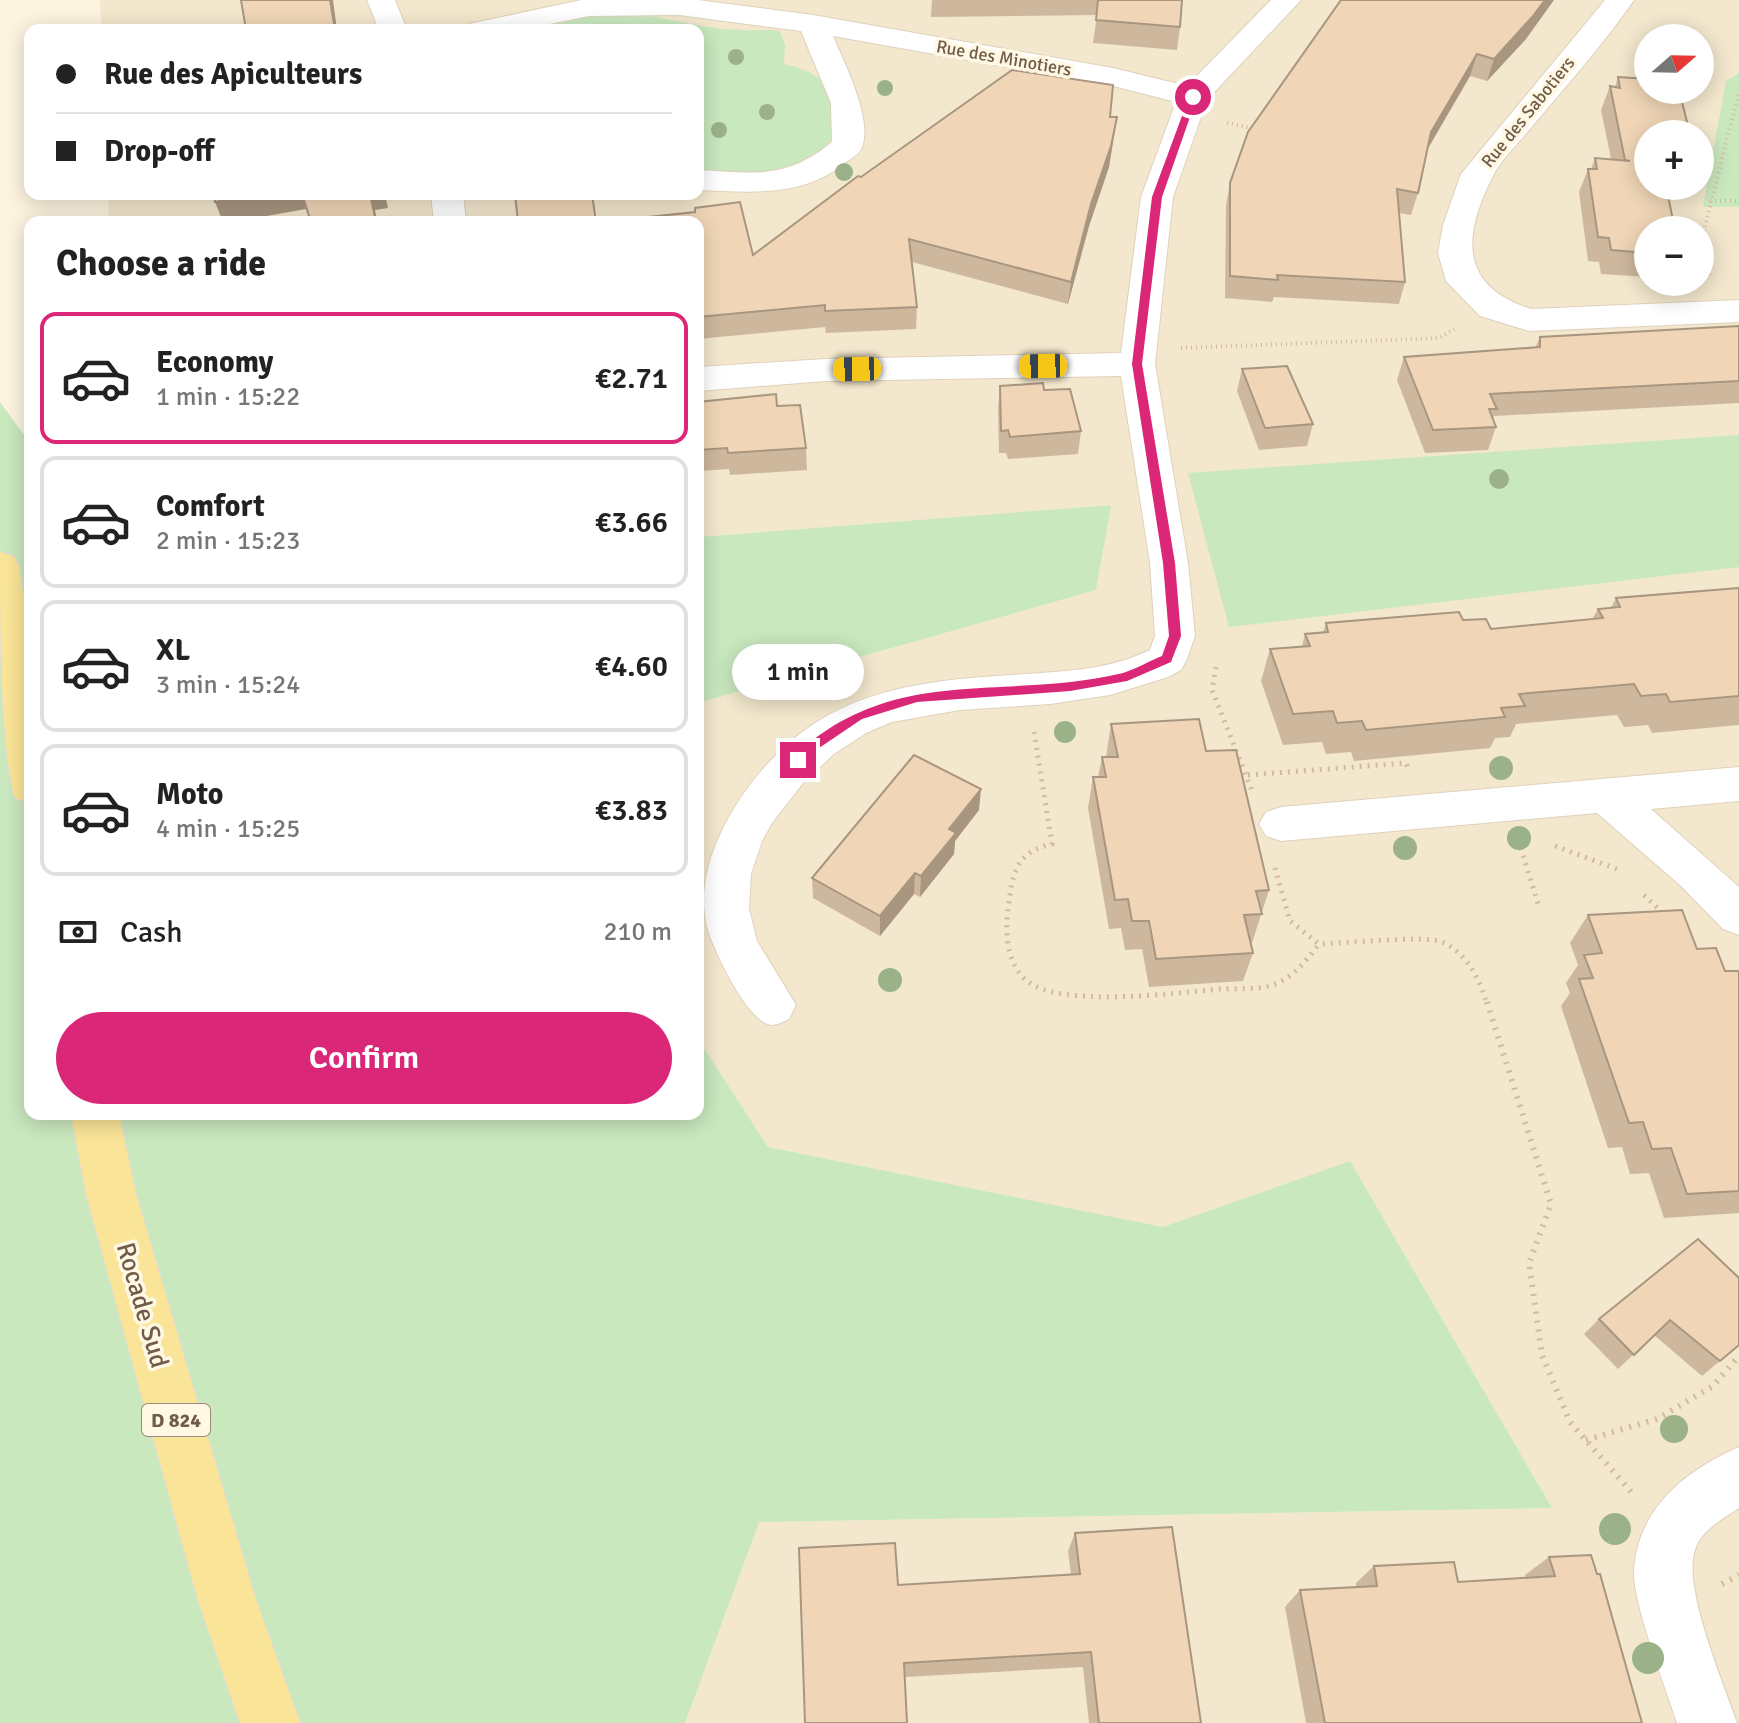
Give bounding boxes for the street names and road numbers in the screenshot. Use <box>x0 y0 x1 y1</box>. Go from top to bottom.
street label: Rue des Minotiers <box>935 35 1073 81</box>
street label: Rue des Sabotiers <box>1477 52 1579 172</box>
street label: Rocade Sud <box>109 1239 175 1372</box>
road number: D 824 <box>142 1404 210 1436</box>

